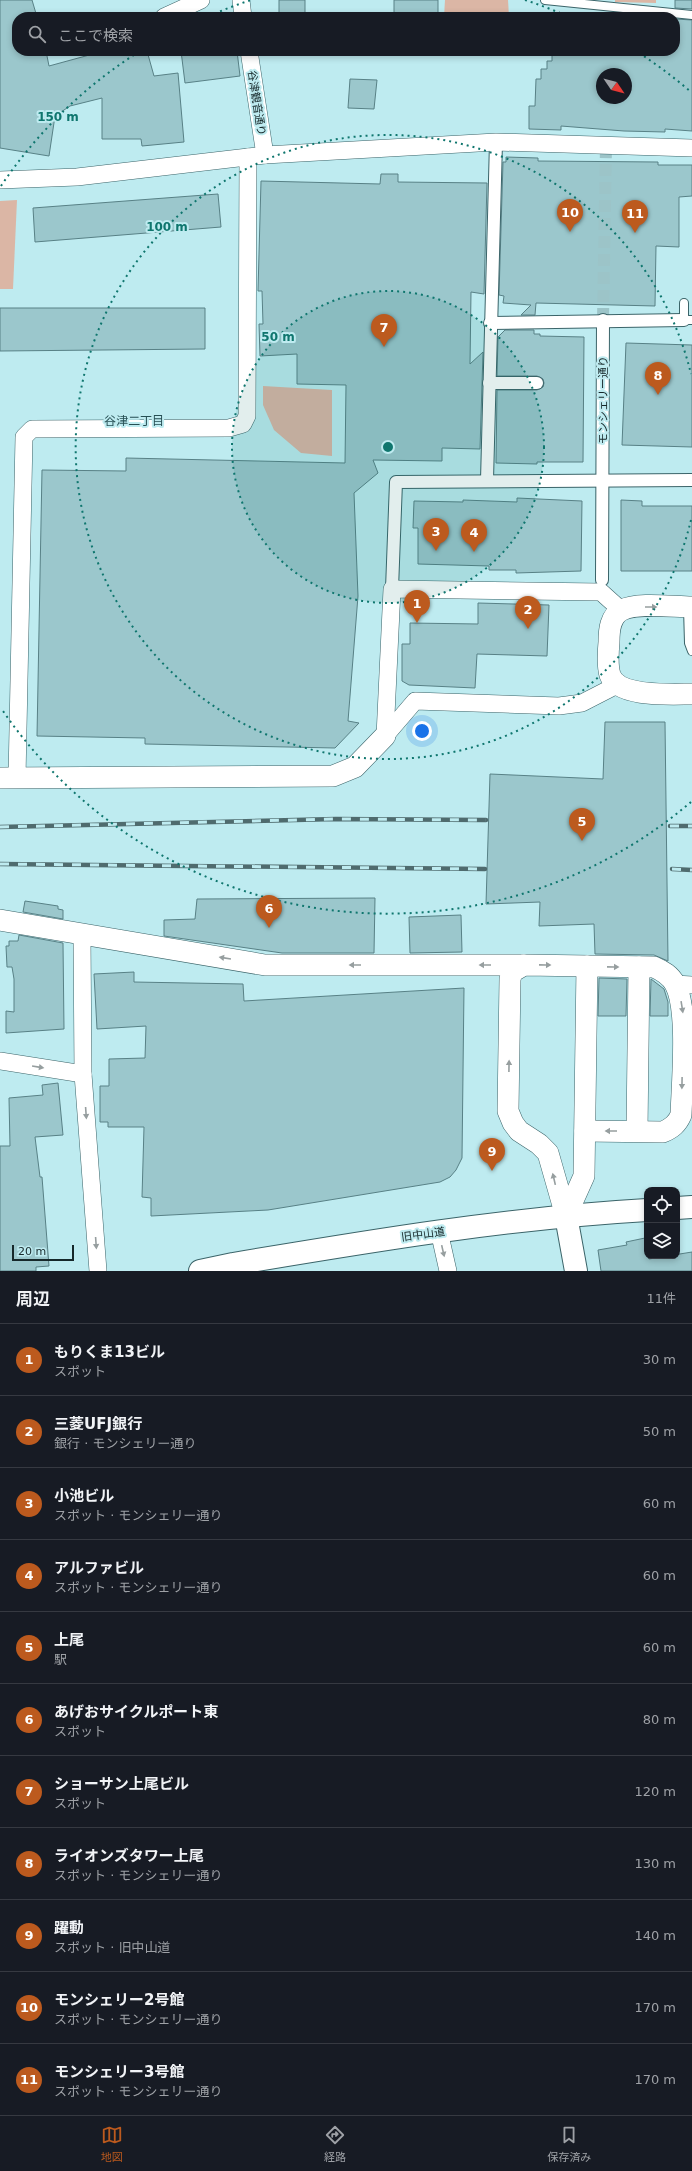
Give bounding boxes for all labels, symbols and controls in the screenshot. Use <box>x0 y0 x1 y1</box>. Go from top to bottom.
search box <box>12 12 680 56</box>
icon: search <box>26 23 48 45</box>
text: ここで検索 <box>58 27 133 45</box>
north arrow <box>596 68 632 104</box>
street label: 谷津観音通り <box>245 69 268 137</box>
text: 150 m <box>37 110 79 124</box>
pin: 10 <box>557 199 583 232</box>
pin: 11 <box>622 200 648 233</box>
text: 100 m <box>146 220 188 234</box>
pin: 7 <box>371 314 397 347</box>
text: 50 m <box>261 330 295 344</box>
street label: モンシェリー通り <box>597 356 610 444</box>
pin: 8 <box>645 362 671 395</box>
district label: 谷津二丁目 <box>104 414 164 428</box>
centre of rings <box>381 440 395 454</box>
pin: 3 <box>423 518 449 551</box>
pin: 4 <box>461 519 487 552</box>
pin: 1 <box>404 590 430 623</box>
pin: 2 <box>515 596 541 629</box>
one-way arrow <box>645 604 658 610</box>
your location <box>412 721 432 741</box>
pin: 5 <box>569 808 595 841</box>
pin: 6 <box>256 895 282 928</box>
one-way arrow <box>219 955 232 961</box>
one-way arrow <box>348 962 361 968</box>
one-way arrow <box>478 962 491 968</box>
one-way arrow <box>539 962 552 968</box>
one-way arrow <box>607 964 620 970</box>
one-way arrow <box>679 1001 685 1013</box>
one-way arrow <box>506 1059 512 1072</box>
one-way arrow <box>32 1064 45 1070</box>
one-way arrow <box>679 1077 685 1090</box>
one-way arrow <box>82 1107 89 1119</box>
one-way arrow <box>604 1128 617 1134</box>
pin: 9 <box>479 1138 505 1171</box>
one-way arrow <box>551 1172 557 1185</box>
map controls <box>644 1187 680 1259</box>
button: locate <box>644 1187 680 1223</box>
button: layers <box>644 1223 680 1259</box>
street label: 旧中山道 <box>400 1225 446 1244</box>
one-way arrow <box>92 1237 99 1249</box>
scale bar <box>12 1243 74 1262</box>
text: 20 m <box>18 1245 46 1258</box>
one-way arrow <box>441 1245 447 1257</box>
text: 周辺 <box>16 1289 50 1309</box>
text: 11件 <box>646 1291 676 1306</box>
text: もりくま13ビル <box>54 1343 165 1361</box>
text: 1 <box>24 1352 34 1367</box>
text: 30 m <box>643 1352 676 1367</box>
text: スポット <box>54 1364 106 1379</box>
text: 三菱UFJ銀行 <box>54 1415 142 1433</box>
text: 2 <box>24 1424 34 1439</box>
text: 50 m <box>643 1424 676 1439</box>
text: 銀行 · モンシェリー通り <box>54 1436 196 1451</box>
text: 小池ビル <box>54 1487 114 1505</box>
text: 3 <box>24 1496 34 1511</box>
text: 60 m <box>643 1496 676 1511</box>
text: スポット · モンシェリー通り <box>54 1508 222 1523</box>
text: アルファビル <box>54 1559 144 1577</box>
text: 4 <box>24 1568 34 1583</box>
text: 60 m <box>643 1568 676 1583</box>
text: スポット · モンシェリー通り <box>54 1580 222 1595</box>
text: 上尾 <box>54 1631 84 1649</box>
text: 5 <box>24 1640 34 1655</box>
text: 60 m <box>643 1640 676 1655</box>
text: 駅 <box>54 1652 67 1667</box>
text: あげおサイクルポート東 <box>54 1703 218 1721</box>
text: 6 <box>24 1712 34 1727</box>
text: 80 m <box>643 1712 676 1727</box>
text: スポット <box>54 1724 106 1739</box>
text: ショーサン上尾ビル <box>54 1775 189 1793</box>
text: 7 <box>24 1784 34 1799</box>
text: 120 m <box>634 1784 676 1799</box>
text: スポット <box>54 1796 106 1811</box>
text: ライオンズタワー上尾 <box>54 1847 204 1865</box>
text: 8 <box>24 1856 34 1871</box>
text: 130 m <box>634 1856 676 1871</box>
text: スポット · モンシェリー通り <box>54 1868 222 1883</box>
text: 躍動 <box>54 1919 84 1937</box>
text: 9 <box>24 1928 34 1943</box>
text: 140 m <box>634 1928 676 1943</box>
text: スポット · 旧中山道 <box>54 1940 170 1955</box>
text: モンシェリー2号館 <box>54 1991 184 2009</box>
text: 10 <box>20 2000 38 2015</box>
text: 170 m <box>634 2000 676 2015</box>
text: スポット · モンシェリー通り <box>54 2012 222 2027</box>
text: モンシェリー3号館 <box>54 2063 184 2081</box>
text: 11 <box>20 2072 38 2087</box>
text: 170 m <box>634 2072 676 2087</box>
text: スポット · モンシェリー通り <box>54 2084 222 2099</box>
tab: 地図 <box>101 2124 123 2164</box>
tab: 経路 <box>324 2124 346 2164</box>
tab: 保存済み <box>547 2124 591 2164</box>

